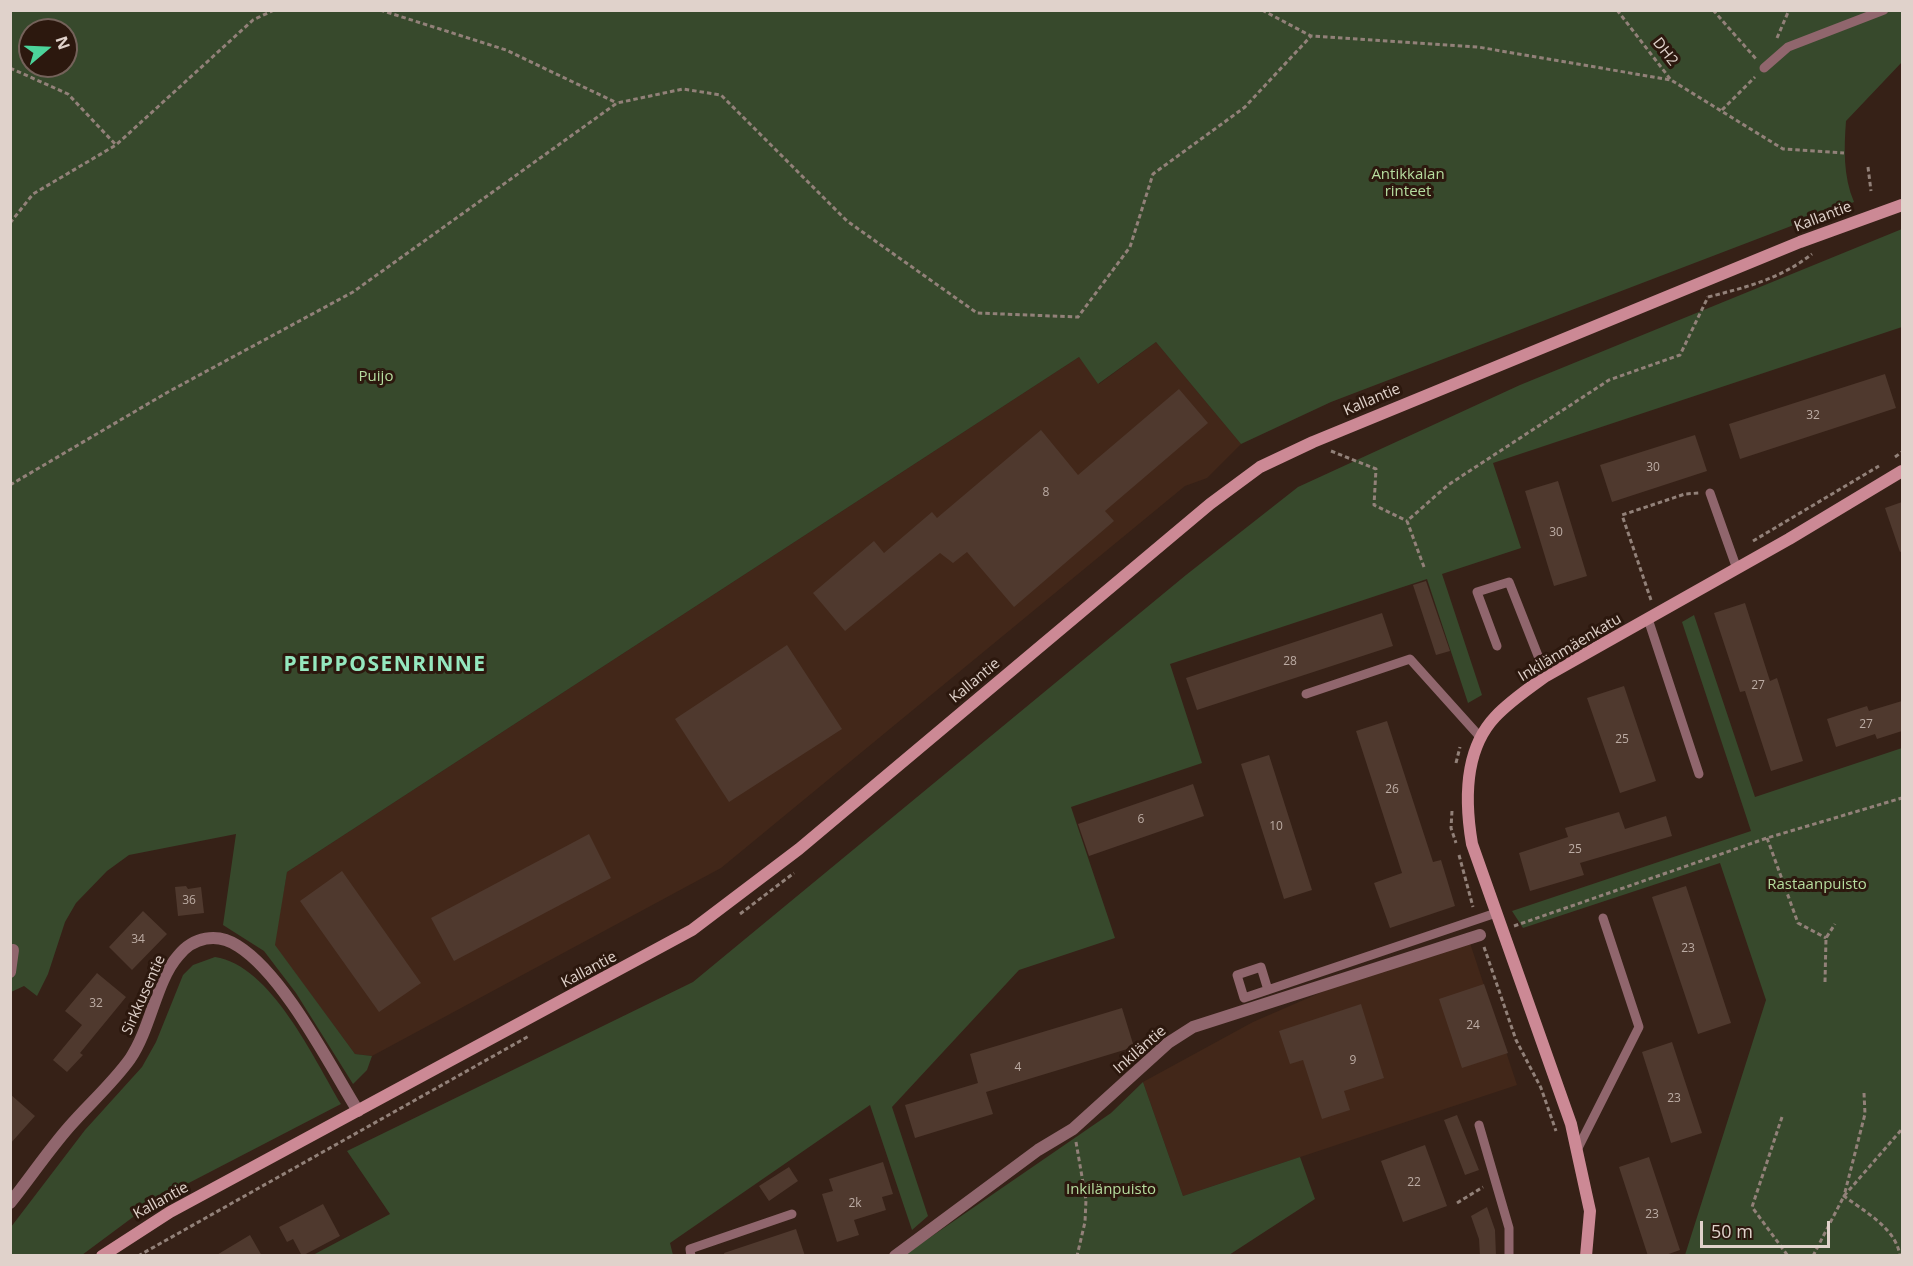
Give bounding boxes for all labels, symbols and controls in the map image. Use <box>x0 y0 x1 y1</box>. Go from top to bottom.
north arrow <box>18 18 78 78</box>
text: N <box>51 33 76 53</box>
street label: DH2 <box>1649 34 1681 70</box>
park label: Antikkalan rinteet <box>1371 166 1445 201</box>
street label: Kallantie <box>1792 198 1854 236</box>
park label: Puijo <box>359 368 393 386</box>
street label: Kallantie <box>1341 380 1403 420</box>
house number: 32 <box>1806 409 1820 423</box>
house number: 30 <box>1646 461 1660 475</box>
house number: 8 <box>1043 486 1049 500</box>
house number: 30 <box>1549 526 1563 540</box>
street label: Inkilänmäenkatu <box>1515 610 1625 686</box>
district label: PEIPPOSENRINNE <box>283 652 487 678</box>
street label: Kallantie <box>946 655 1004 707</box>
house number: 28 <box>1283 655 1297 669</box>
house number: 27 <box>1751 679 1765 693</box>
house number: 27 <box>1859 718 1873 732</box>
house number: 25 <box>1615 733 1629 747</box>
house number: 26 <box>1385 783 1399 797</box>
house number: 6 <box>1138 813 1144 827</box>
house number: 10 <box>1269 820 1283 834</box>
house number: 25 <box>1568 843 1582 857</box>
park label: Rastaanpuisto <box>1767 876 1867 894</box>
house number: 36 <box>182 894 196 908</box>
house number: 34 <box>131 933 145 947</box>
house number: 23 <box>1681 942 1695 956</box>
street label: Kallantie <box>558 948 620 992</box>
street label: Sirkkusentie <box>118 952 170 1038</box>
house number: 32 <box>89 997 103 1011</box>
house number: 24 <box>1466 1019 1480 1033</box>
street label: Inkiläntie <box>1110 1022 1170 1078</box>
house number: 9 <box>1350 1054 1356 1068</box>
house number: 4 <box>1015 1061 1021 1075</box>
house number: 23 <box>1667 1092 1681 1106</box>
house number: 22 <box>1407 1176 1421 1190</box>
street label: Kallantie <box>130 1179 192 1223</box>
park label: Inkilänpuisto <box>1066 1181 1156 1199</box>
house number: 2k <box>848 1197 862 1211</box>
house number: 23 <box>1645 1208 1659 1222</box>
scale bar <box>1703 1209 1834 1247</box>
text: 50 m <box>1711 1219 1753 1243</box>

